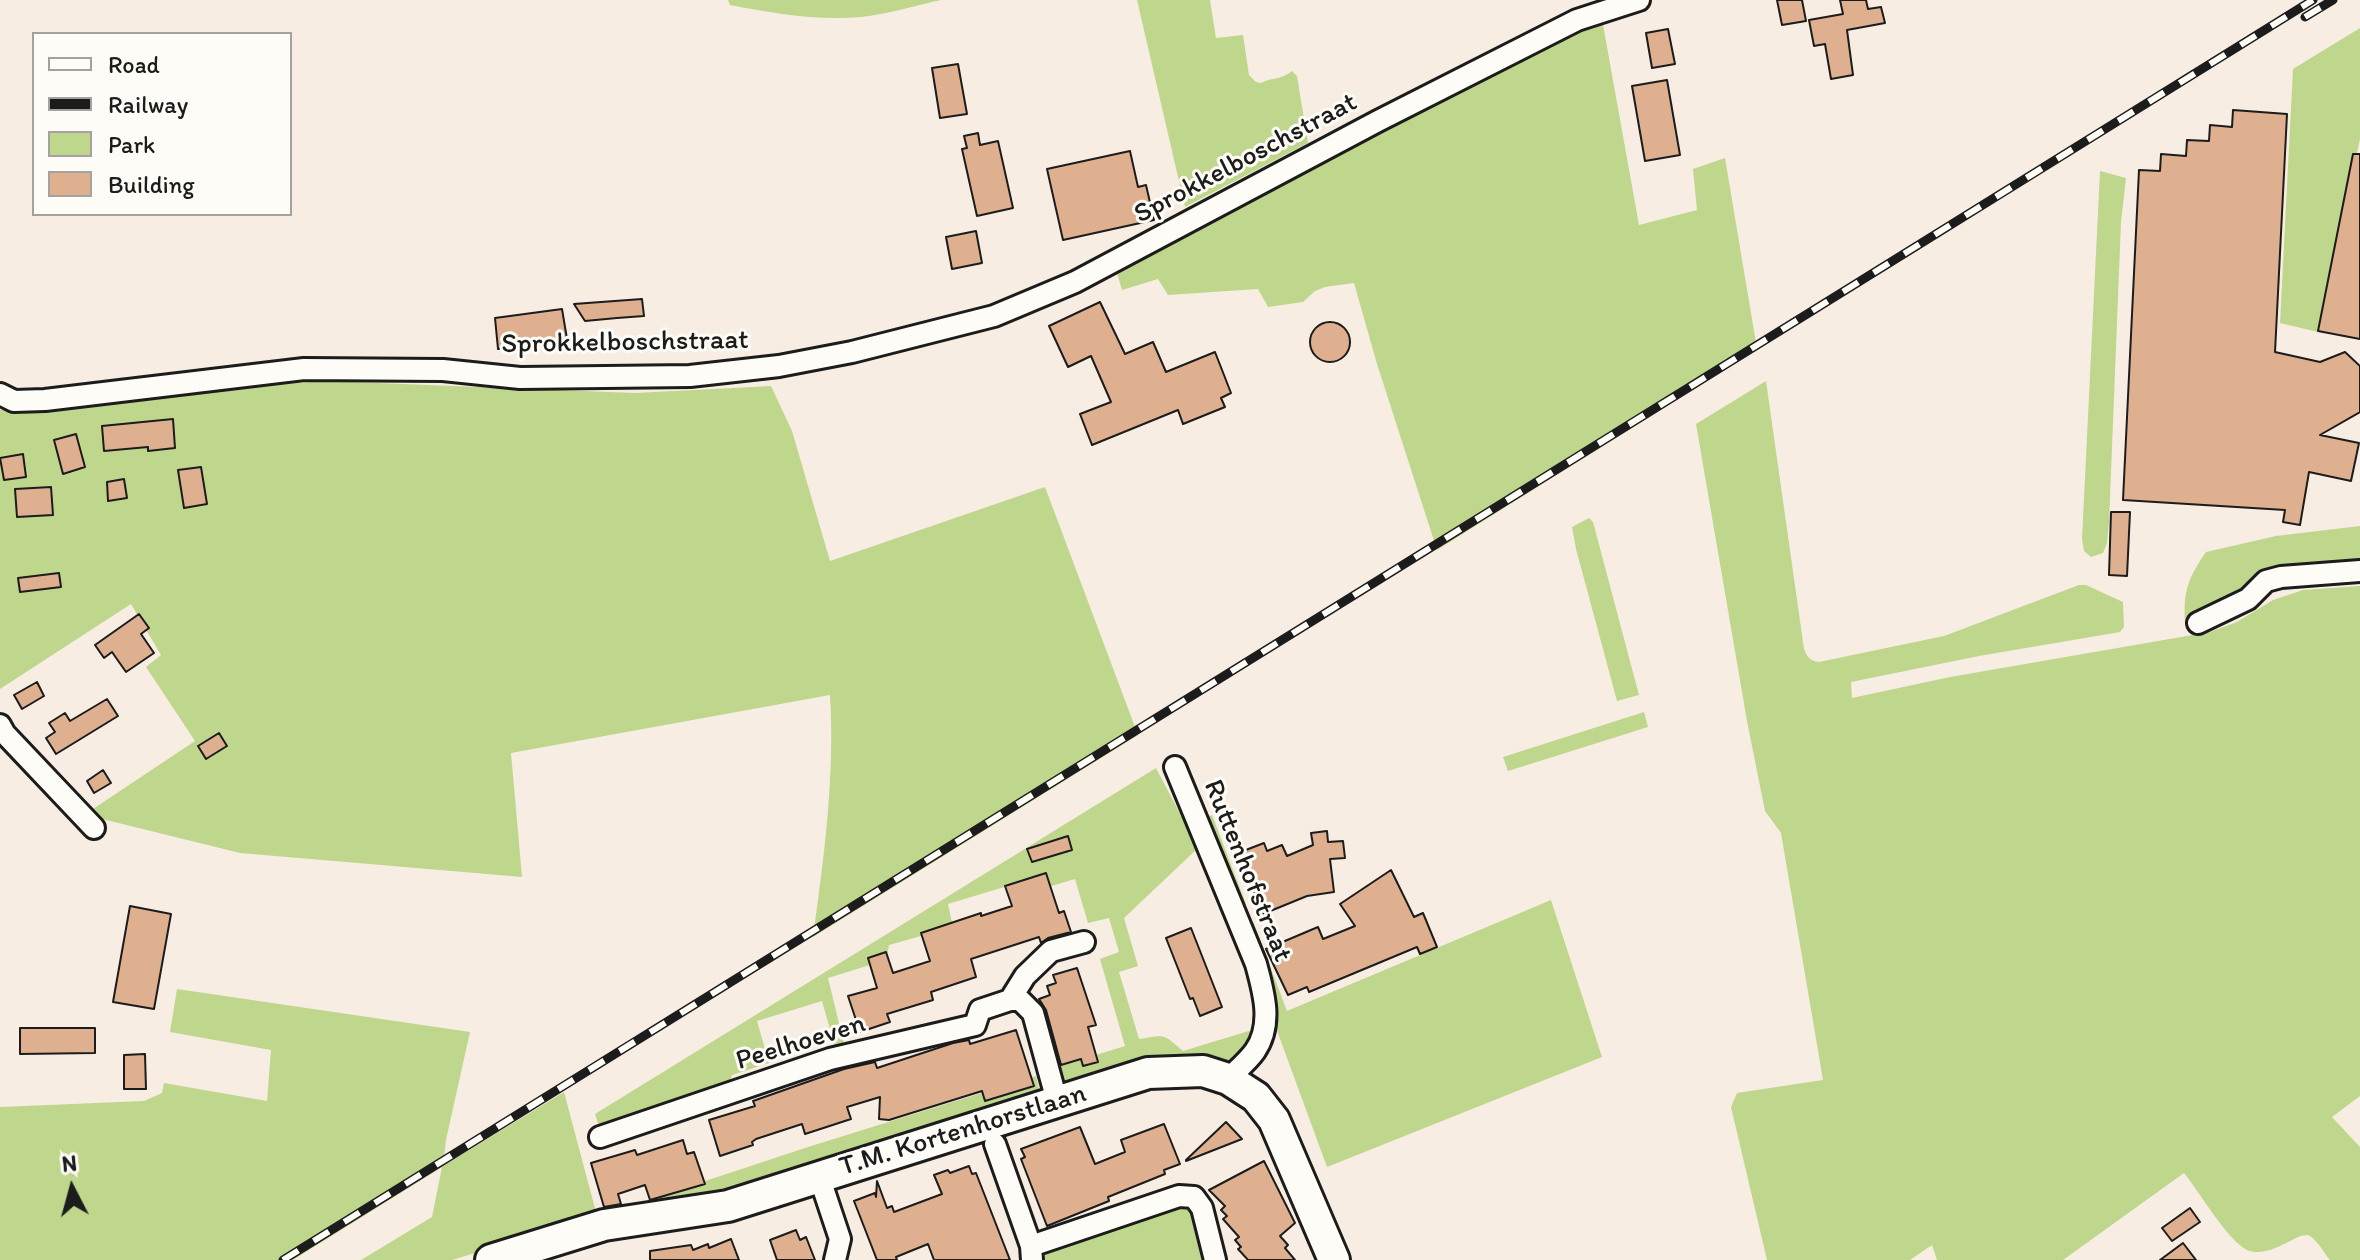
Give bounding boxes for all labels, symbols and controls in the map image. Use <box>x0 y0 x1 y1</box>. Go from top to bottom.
legend <box>32 32 292 216</box>
text: Road <box>108 50 160 79</box>
street label: Sprokkelboschstraat <box>1129 86 1363 232</box>
text: Railway <box>108 90 188 119</box>
text: Park <box>108 130 155 159</box>
text: Building <box>108 170 195 199</box>
street label: Sprokkelboschstraat <box>501 324 749 362</box>
street label: Ruttenhofstraat <box>1195 775 1299 967</box>
street label: Peelhoeven <box>732 1007 870 1079</box>
street label: T.M. Kortenhorstlaan <box>836 1077 1090 1185</box>
north arrow <box>32 1148 112 1228</box>
text: N <box>61 1149 78 1178</box>

